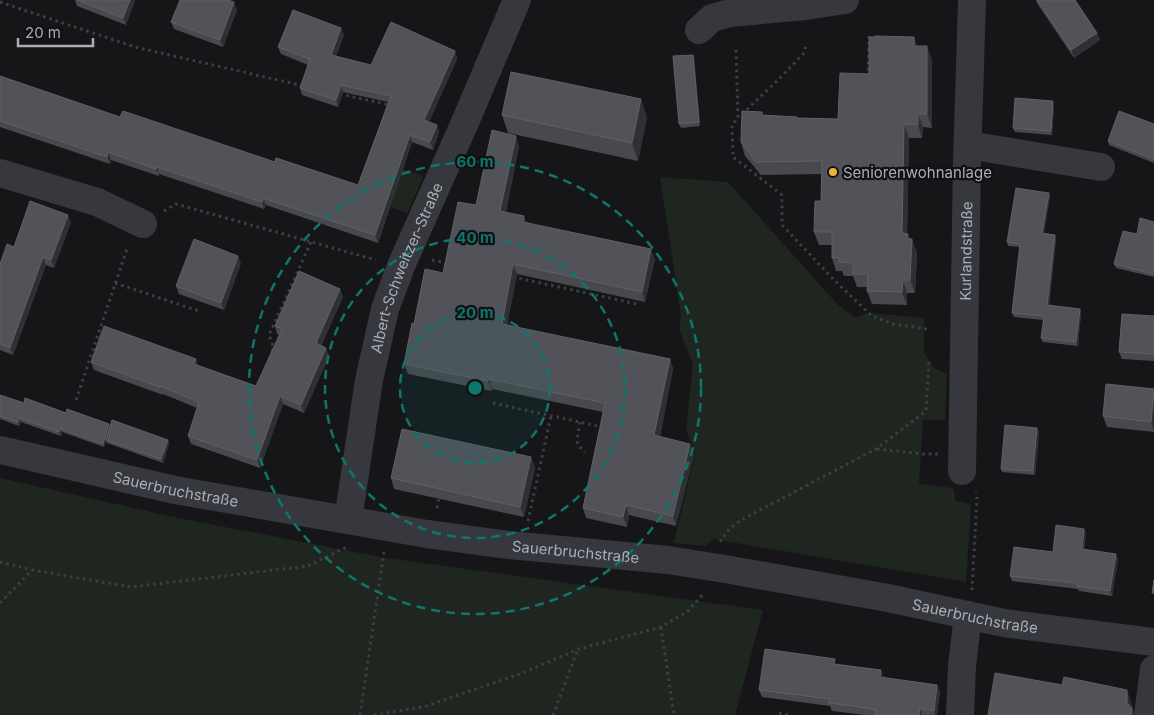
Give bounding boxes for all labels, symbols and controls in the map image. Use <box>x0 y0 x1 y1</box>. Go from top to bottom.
scale bar <box>18 15 92 47</box>
text: 20 m <box>25 23 61 42</box>
text: 60 m <box>456 152 494 171</box>
place label: Seniorenwohnanlage <box>843 163 992 182</box>
marker: Seniorenwohnanlage <box>827 166 839 178</box>
street label: Albert-Schweitzer-Straße <box>366 180 446 355</box>
street label: Kurlandstraße <box>955 201 976 301</box>
text: 40 m <box>456 228 494 247</box>
text: 20 m <box>457 303 493 322</box>
centre of rings <box>466 379 484 397</box>
street label: Sauerbruchstraße <box>111 467 240 510</box>
street label: Sauerbruchstraße <box>511 536 640 567</box>
street label: Sauerbruchstraße <box>911 594 1039 637</box>

